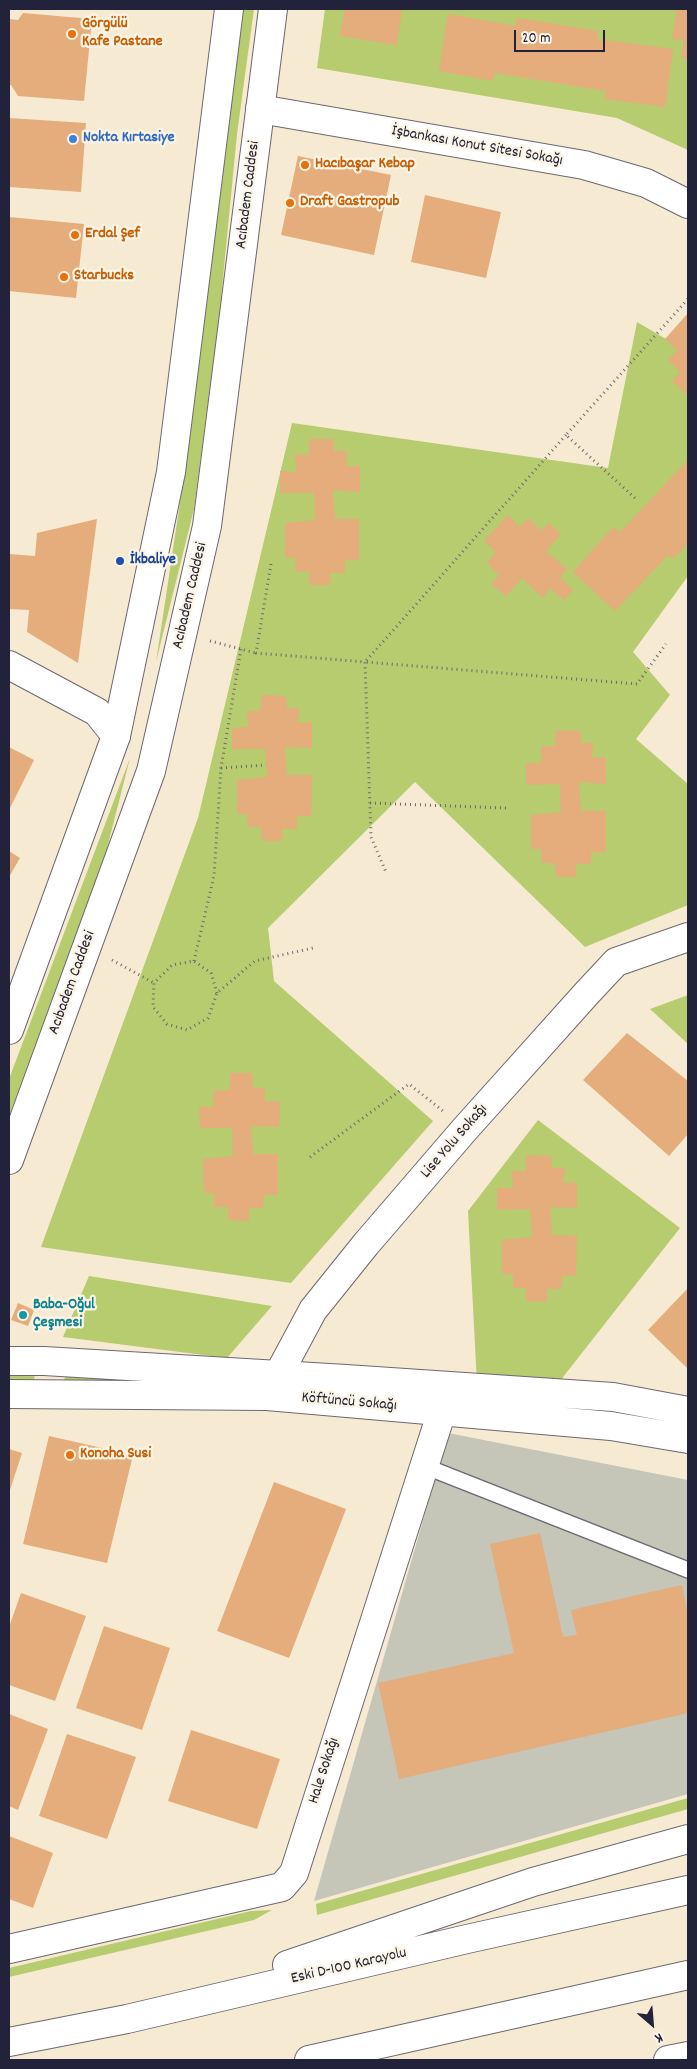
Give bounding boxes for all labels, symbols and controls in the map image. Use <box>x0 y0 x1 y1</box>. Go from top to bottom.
place label: Görgülü Kafe Pastane <box>82 15 163 53</box>
scale bar <box>517 20 608 52</box>
marker: Görgülü Kafe Pastane <box>66 28 78 40</box>
text: 20 m <box>522 28 550 50</box>
street label: İşbankası Konut Sitesi Sokağı <box>390 122 564 172</box>
place label: Nokta Kırtasiye <box>83 129 175 149</box>
marker: Nokta Kırtasiye <box>67 133 79 145</box>
street label: Acıbadem Caddesi <box>233 140 265 250</box>
place label: Hacıbaşar Kebap <box>315 155 415 175</box>
marker: Hacıbaşar Kebap <box>299 159 311 171</box>
place label: Draft Gastropub <box>300 193 399 213</box>
marker: Draft Gastropub <box>284 197 296 209</box>
place label: Erdal Şef <box>85 225 140 245</box>
marker: Erdal Şef <box>69 229 81 241</box>
place label: Starbucks <box>74 267 134 287</box>
marker: Starbucks <box>58 271 70 283</box>
street label: Acıbadem Caddesi <box>169 541 213 651</box>
place label: İkbaliye <box>130 551 176 571</box>
marker: İkbaliye <box>114 555 126 567</box>
street label: Acıbadem Caddesi <box>45 929 101 1037</box>
street label: Lise Yolu Sokağı <box>417 1101 493 1183</box>
place label: Baba-Oğul Çeşmesi <box>33 1296 95 1334</box>
marker: Baba-Oğul Çeşmesi <box>17 1309 29 1321</box>
street label: Köftüncü Sokağı <box>301 1389 397 1417</box>
place label: Konoha Susi <box>80 1445 151 1465</box>
marker: Konoha Susi <box>64 1449 76 1461</box>
street label: Hale Sokağı <box>305 1736 345 1806</box>
street label: Eski D-100 Karayolu <box>289 1944 409 1990</box>
north arrow <box>627 1999 677 2049</box>
text: K <box>651 2027 666 2048</box>

